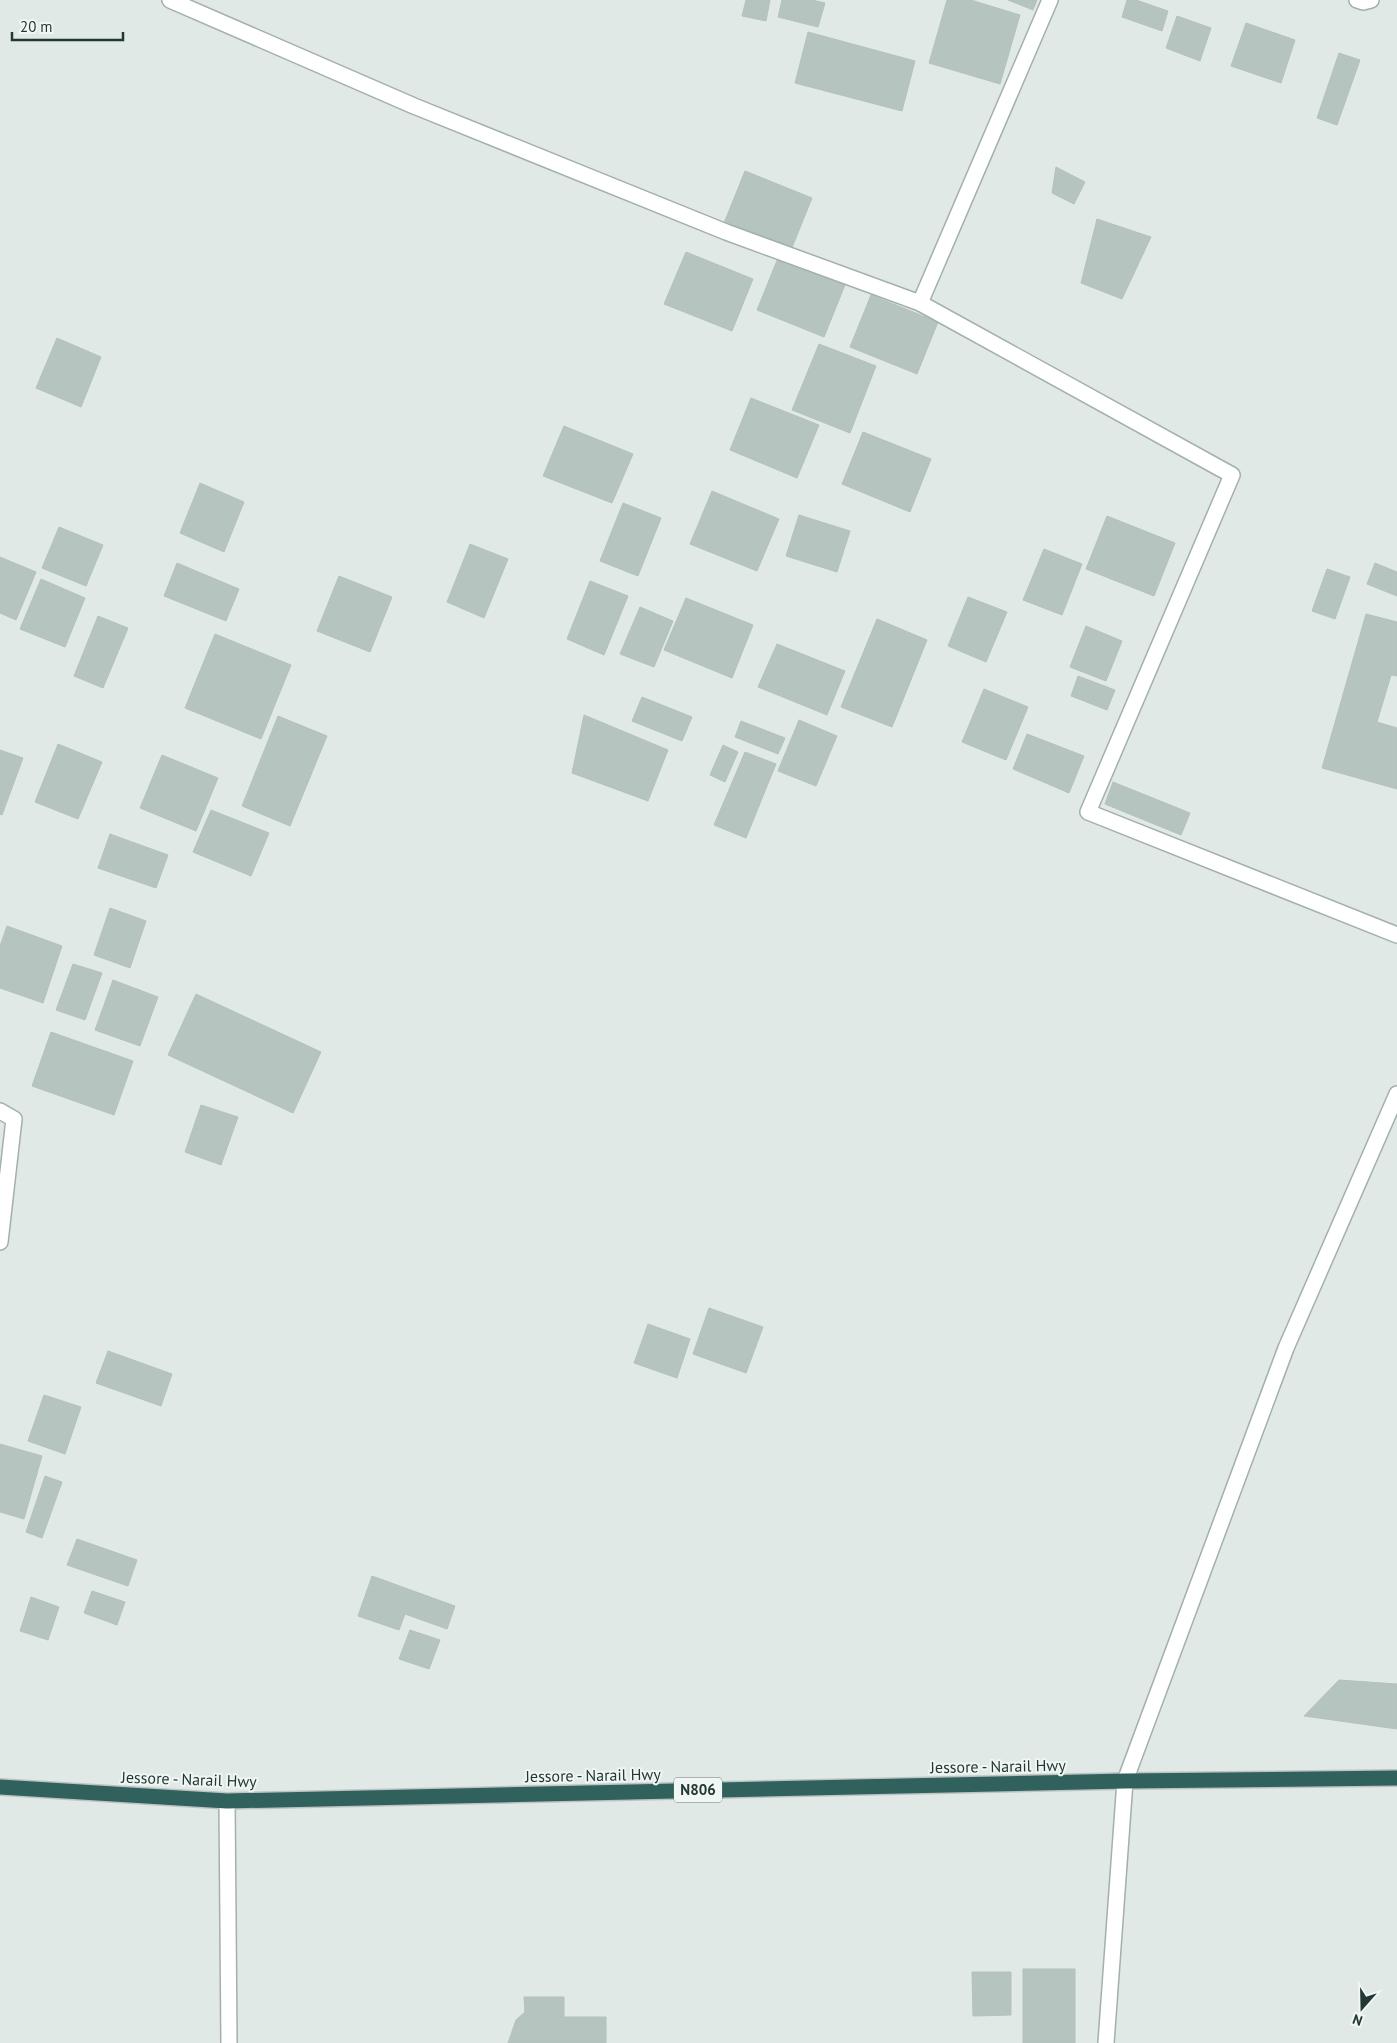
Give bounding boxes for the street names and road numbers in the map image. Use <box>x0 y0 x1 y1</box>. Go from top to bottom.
street label: Jessore - Narail Hwy <box>929 1755 1066 1777</box>
street label: Jessore - Narail Hwy <box>524 1764 661 1786</box>
street label: Jessore - Narail Hwy <box>120 1767 258 1791</box>
road number: N806 <box>674 1778 722 1802</box>

